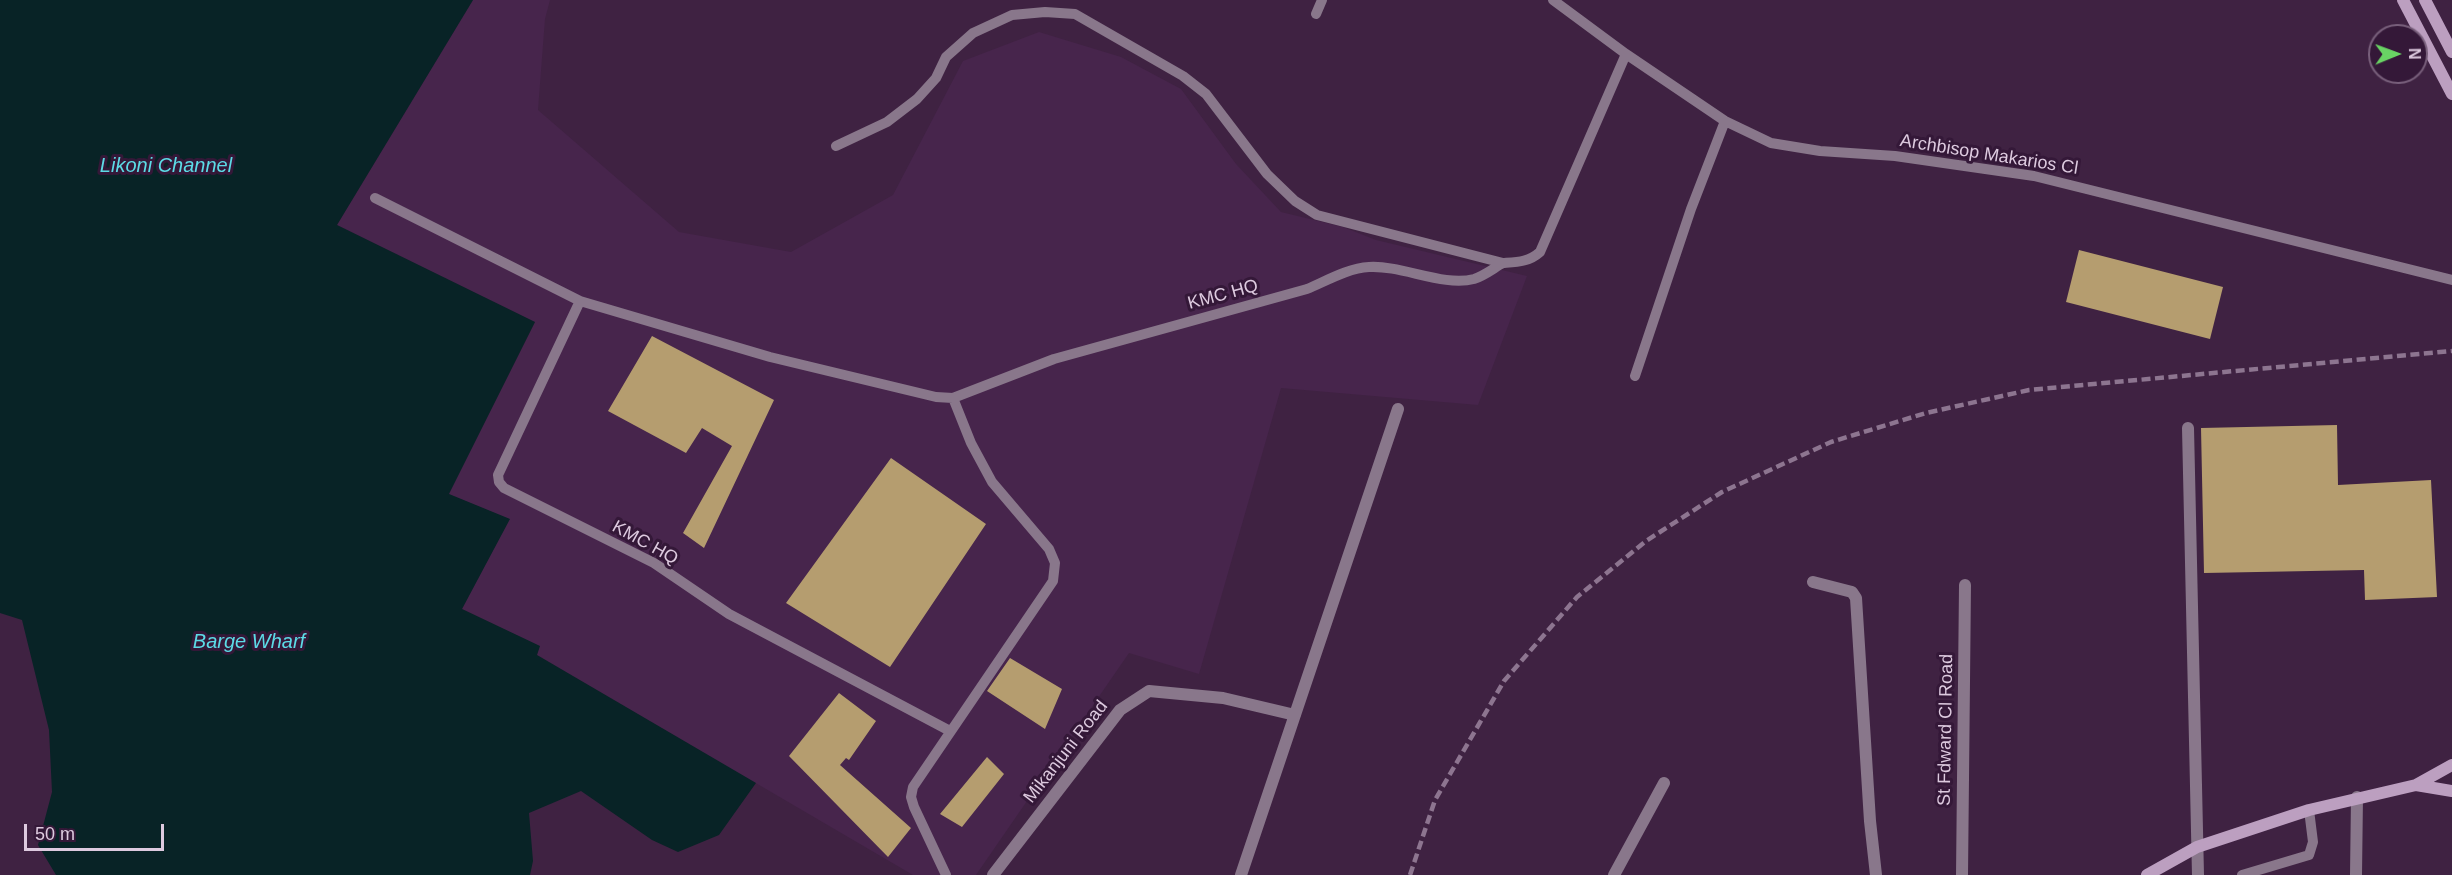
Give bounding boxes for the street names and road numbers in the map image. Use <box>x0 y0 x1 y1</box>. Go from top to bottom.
street label: Archbisop Makarios Cl <box>1898 130 2080 180</box>
street label: KMC HQ <box>1185 275 1261 315</box>
street label: KMC HQ <box>608 516 682 570</box>
street label: St Fdward Cl Road <box>1934 654 1958 806</box>
street label: Mikanjuni Road <box>1019 696 1113 808</box>

